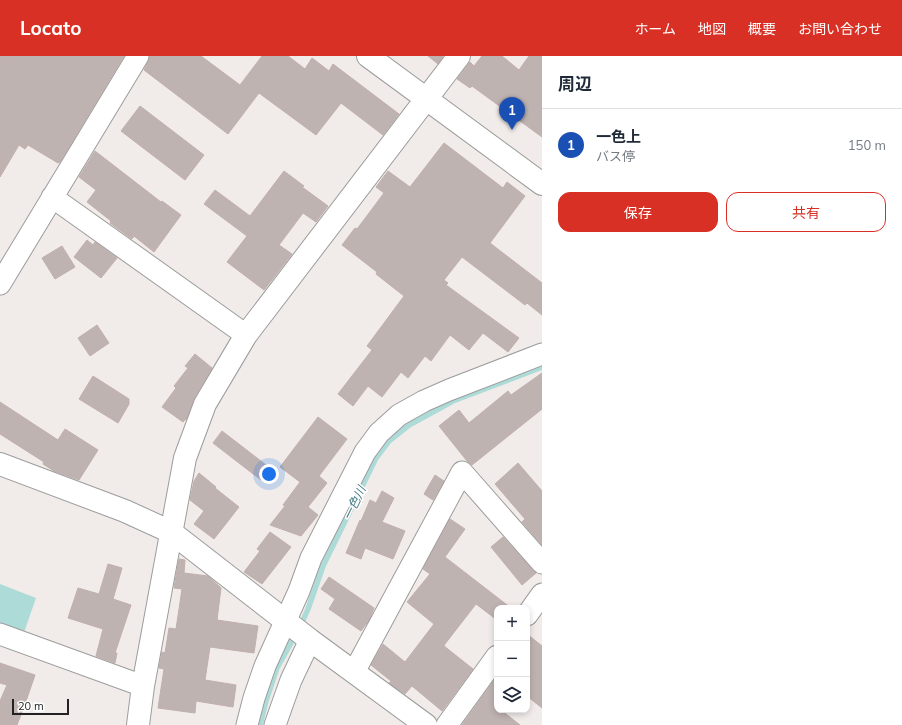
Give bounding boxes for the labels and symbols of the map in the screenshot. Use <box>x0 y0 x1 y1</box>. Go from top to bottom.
pin: 1 <box>499 97 525 130</box>
your location <box>259 464 279 484</box>
water label: 一色川 <box>339 482 370 522</box>
scale bar <box>12 697 69 716</box>

